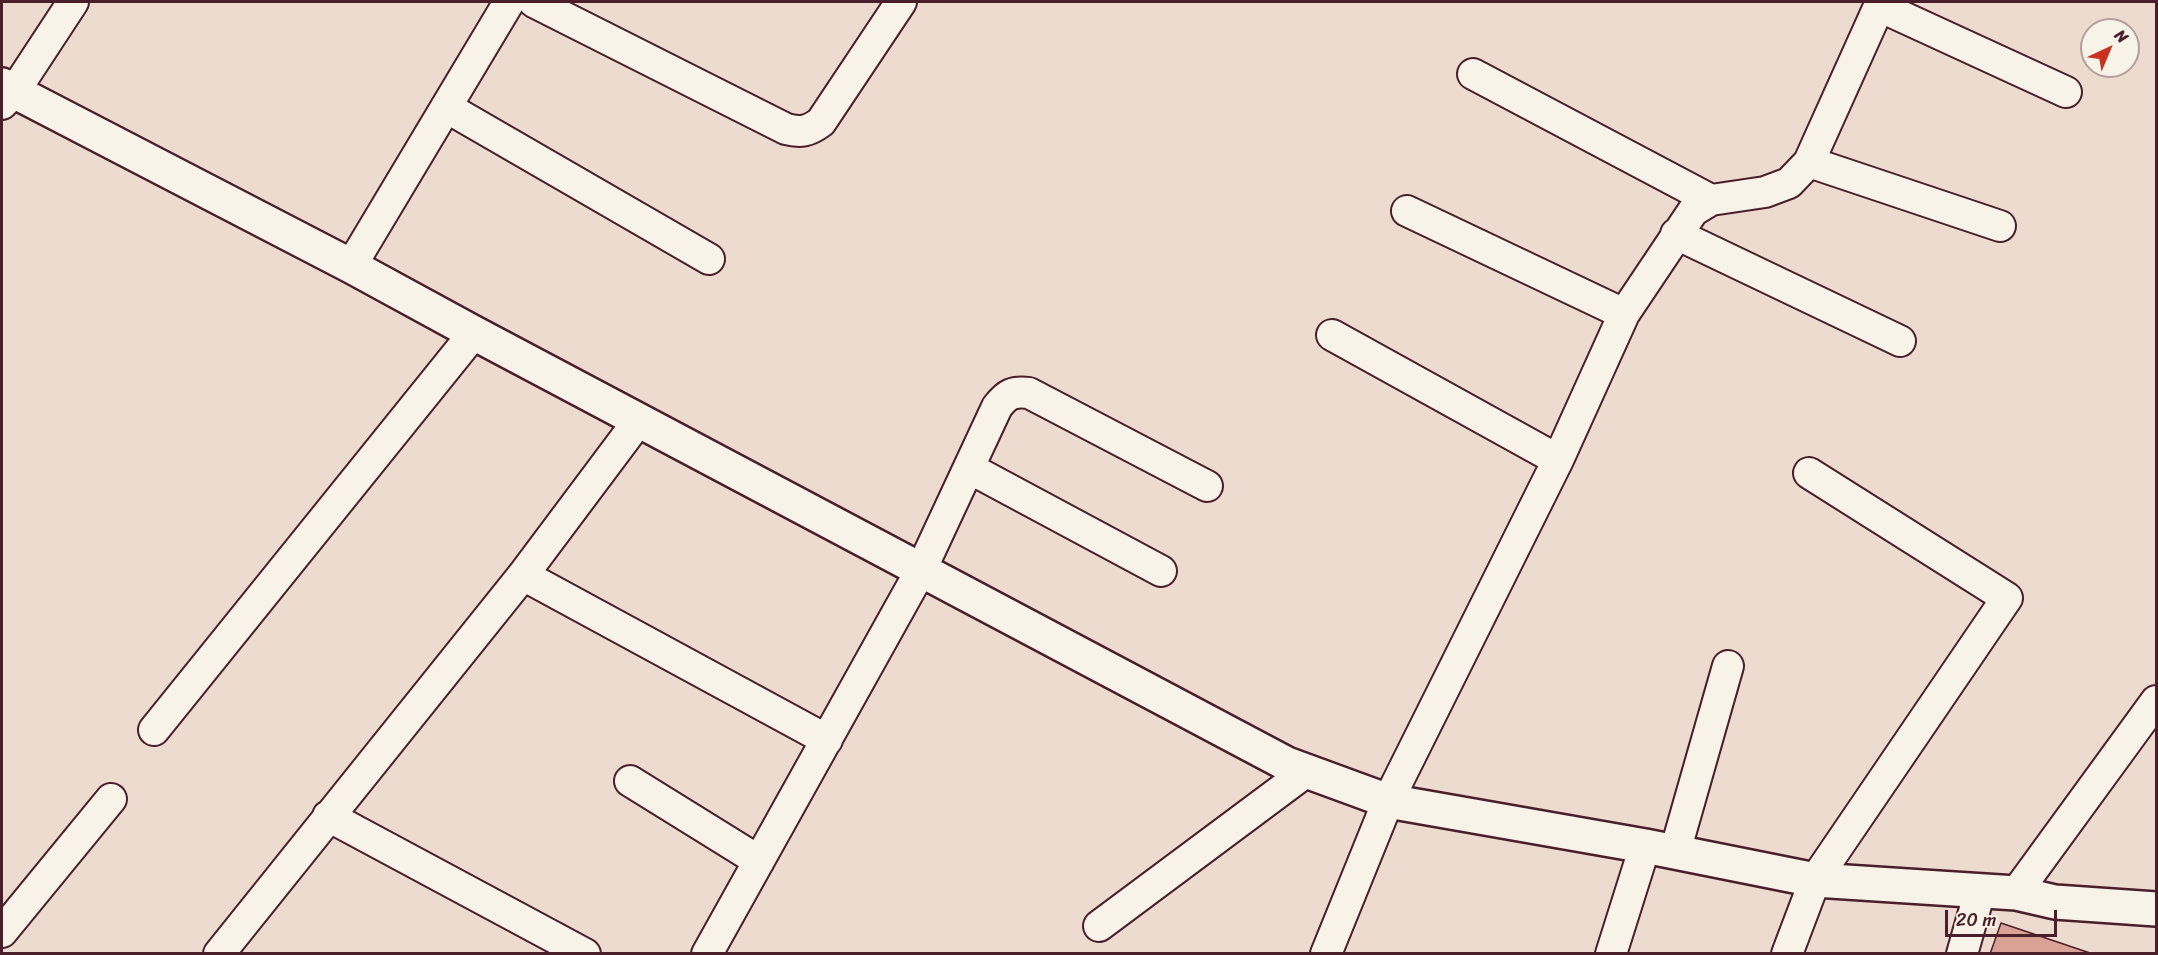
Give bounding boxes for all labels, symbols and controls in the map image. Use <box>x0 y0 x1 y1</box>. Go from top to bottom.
north arrow <box>2080 18 2140 78</box>
text: N <box>2107 22 2136 50</box>
scale bar <box>1948 898 2060 936</box>
text: 20 m <box>1956 904 1996 936</box>

